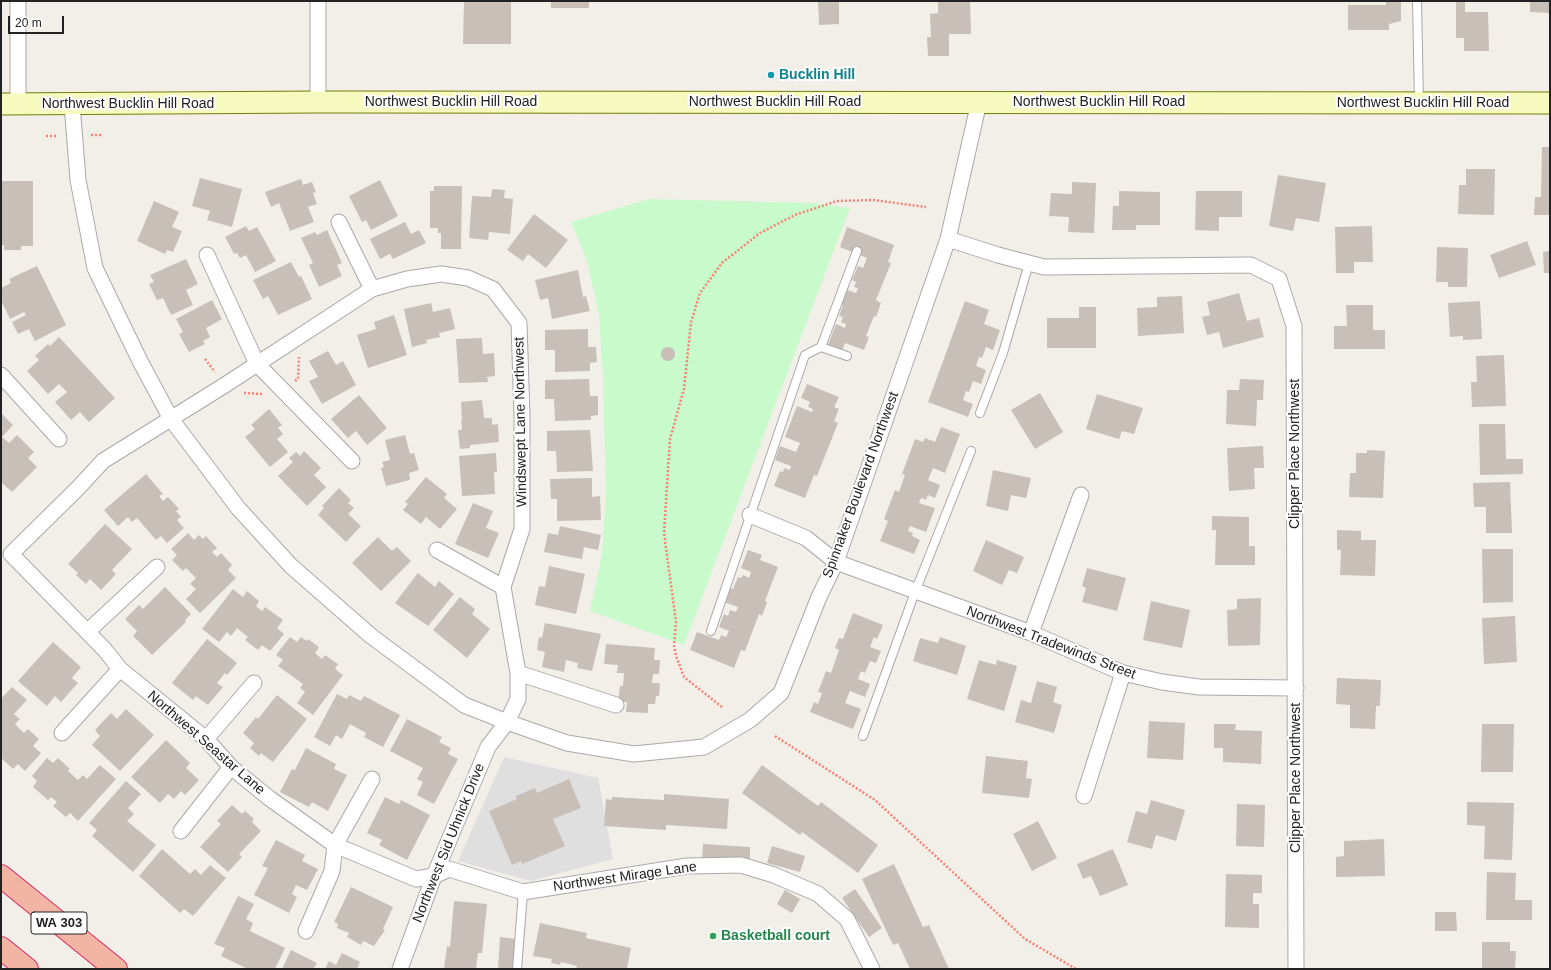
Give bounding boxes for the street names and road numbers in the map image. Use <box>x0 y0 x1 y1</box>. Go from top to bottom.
street label: Northwest Bucklin Hill Road <box>365 94 537 110</box>
street label: Northwest Bucklin Hill Road <box>689 94 861 110</box>
street label: Northwest Bucklin Hill Road <box>1013 94 1185 110</box>
street label: Northwest Bucklin Hill Road <box>1337 95 1509 111</box>
street label: Northwest Bucklin Hill Road <box>42 96 214 112</box>
street label: Windswept Lane Northwest <box>511 337 531 507</box>
street label: Clipper Place Northwest <box>1287 379 1303 529</box>
street label: Spinnaker Boulevard Northwest <box>819 390 903 580</box>
street label: Northwest Tradewinds Street <box>964 603 1138 683</box>
street label: Northwest Seastar Lane <box>144 687 268 799</box>
street label: Clipper Place Northwest <box>1288 703 1304 853</box>
street label: Northwest Sid Uhnick Drive <box>409 761 489 925</box>
street label: Northwest Mirage Lane <box>552 859 698 895</box>
road number: WA 303 <box>31 912 87 934</box>

